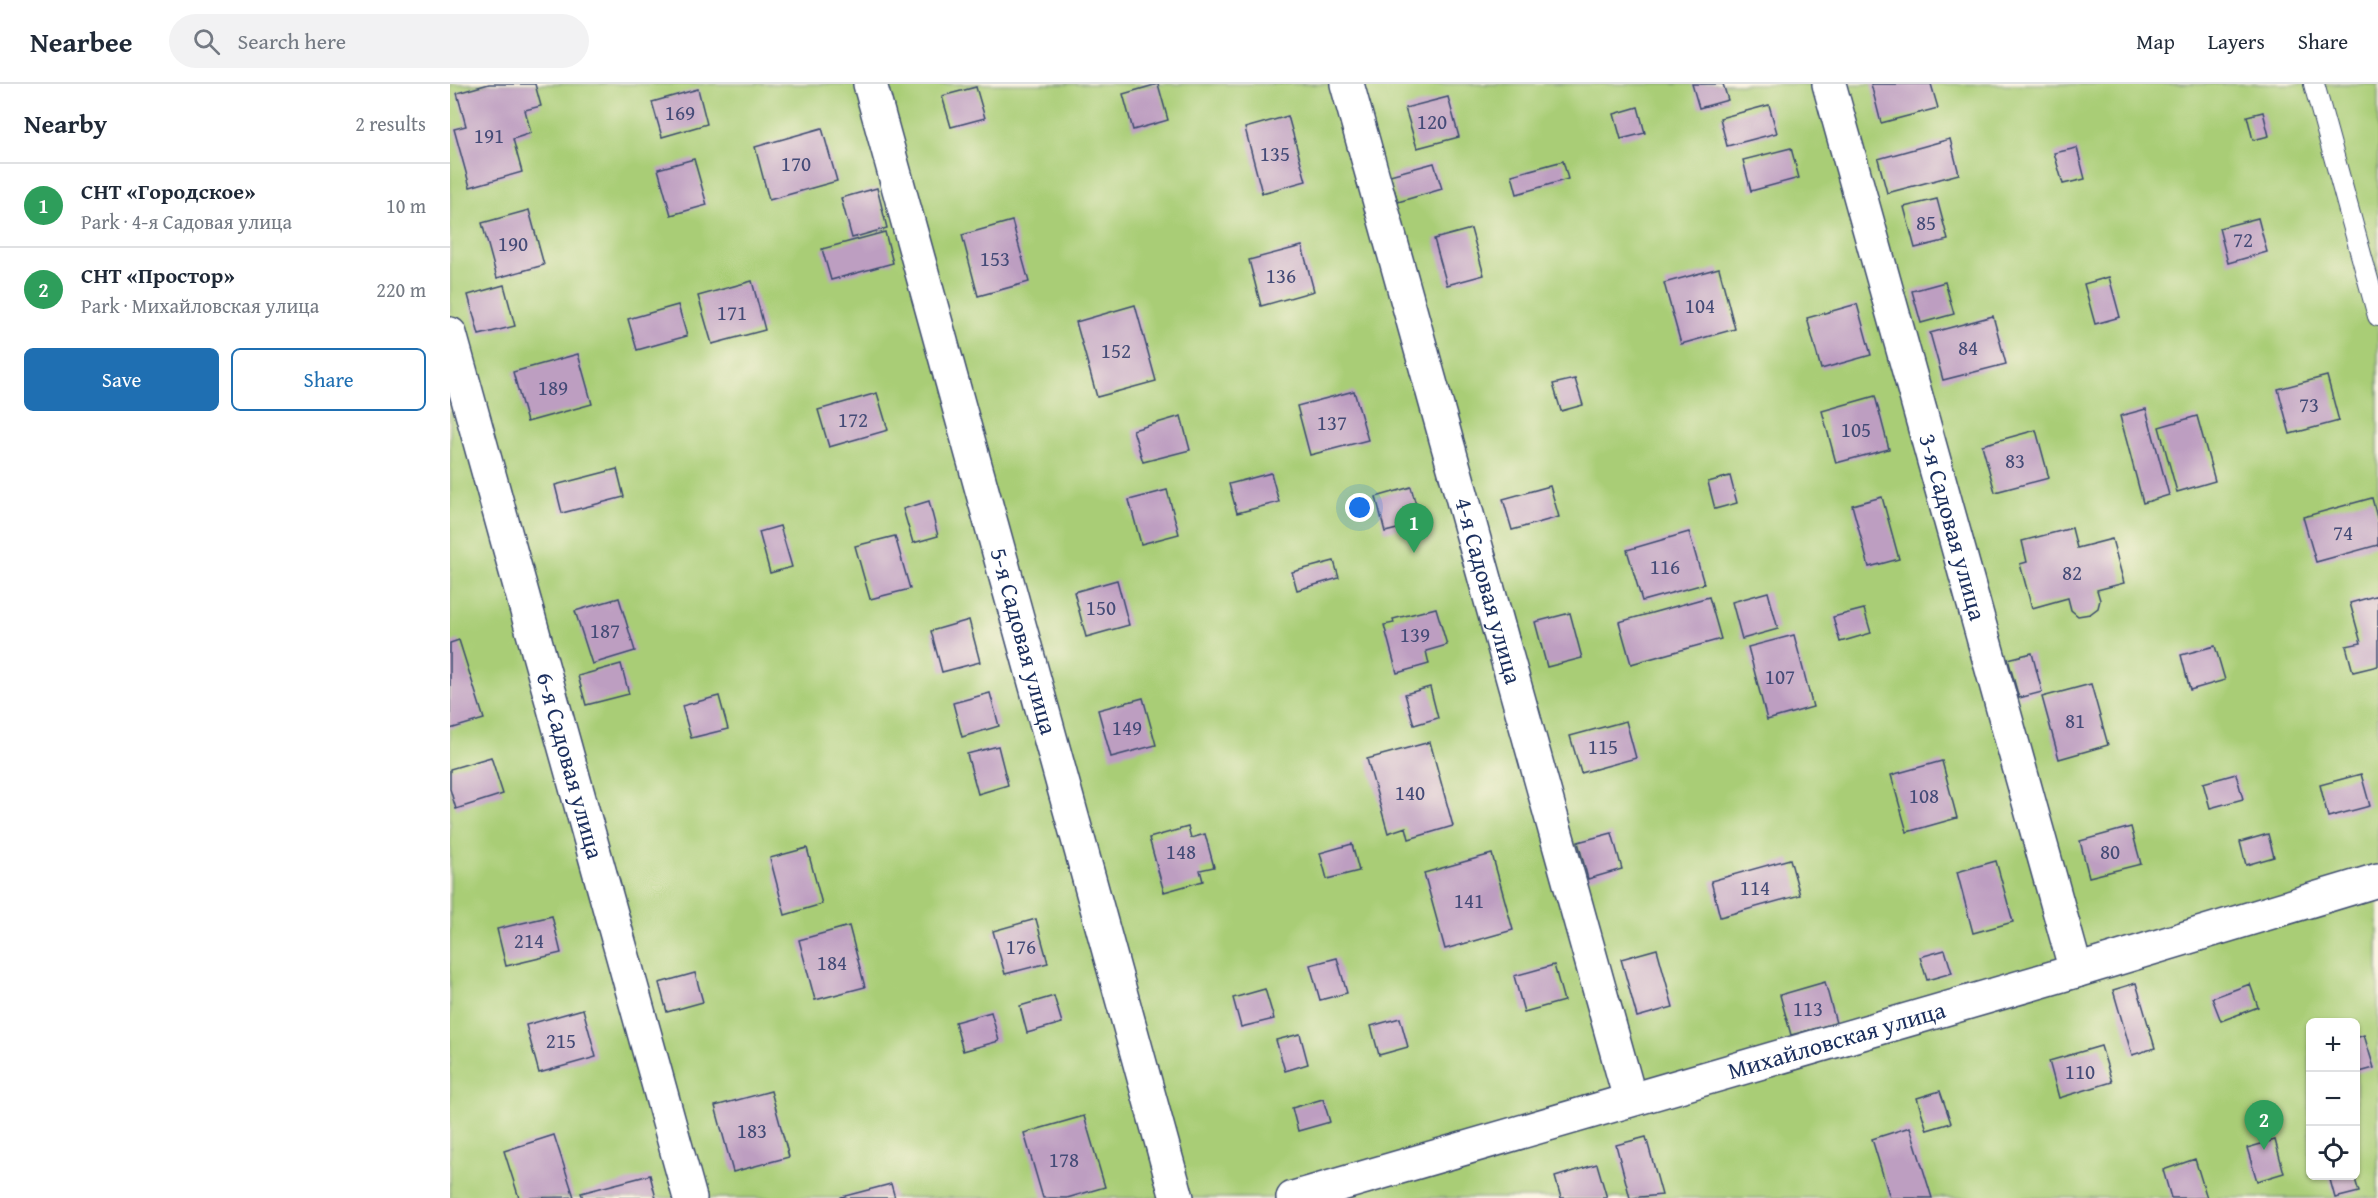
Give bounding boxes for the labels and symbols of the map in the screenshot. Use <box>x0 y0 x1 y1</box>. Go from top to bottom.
house number: 169 <box>665 97 695 128</box>
house number: 120 <box>1417 106 1447 137</box>
house number: 191 <box>474 120 504 151</box>
house number: 135 <box>1260 138 1290 169</box>
house number: 170 <box>781 148 811 179</box>
house number: 85 <box>1916 207 1936 238</box>
house number: 72 <box>2233 224 2253 255</box>
house number: 190 <box>498 228 528 259</box>
house number: 153 <box>980 243 1010 274</box>
house number: 136 <box>1266 260 1296 291</box>
house number: 104 <box>1685 290 1715 321</box>
house number: 171 <box>717 297 747 328</box>
house number: 84 <box>1958 332 1978 363</box>
house number: 152 <box>1101 335 1131 366</box>
house number: 189 <box>538 372 568 403</box>
house number: 73 <box>2299 389 2319 420</box>
house number: 172 <box>838 404 868 435</box>
house number: 137 <box>1317 407 1347 438</box>
house number: 105 <box>1841 414 1871 445</box>
street label: 3-я Садовая улица <box>1910 430 1996 625</box>
house number: 83 <box>2005 445 2025 476</box>
your location <box>1345 493 1374 522</box>
street label: 4-я Садовая улица <box>1446 493 1532 688</box>
pin: 1 <box>1394 504 1434 553</box>
house number: 74 <box>2333 517 2353 548</box>
street label: 5-я Садовая улица <box>982 544 1067 739</box>
house number: 116 <box>1650 551 1680 582</box>
house number: 82 <box>2062 557 2082 588</box>
house number: 150 <box>1086 592 1116 623</box>
house number: 187 <box>590 615 620 646</box>
house number: 139 <box>1400 619 1430 650</box>
house number: 107 <box>1765 661 1795 692</box>
street label: 6-я Садовая улица <box>528 668 613 863</box>
house number: 81 <box>2065 705 2085 736</box>
house number: 149 <box>1112 712 1142 743</box>
house number: 115 <box>1588 731 1618 762</box>
house number: 140 <box>1395 777 1425 808</box>
house number: 108 <box>1909 780 1939 811</box>
house number: 148 <box>1166 836 1196 867</box>
house number: 80 <box>2100 836 2120 867</box>
house number: 114 <box>1740 872 1770 903</box>
house number: 141 <box>1454 885 1484 916</box>
house number: 214 <box>514 925 544 956</box>
house number: 176 <box>1006 931 1036 962</box>
house number: 184 <box>817 947 847 978</box>
street label: Михайловская улица <box>1723 992 1950 1088</box>
house number: 113 <box>1793 993 1823 1024</box>
house number: 215 <box>546 1025 576 1056</box>
house number: 110 <box>2065 1056 2095 1087</box>
pin: 2 <box>2244 1100 2284 1150</box>
house number: 183 <box>737 1115 767 1146</box>
house number: 178 <box>1049 1144 1079 1175</box>

